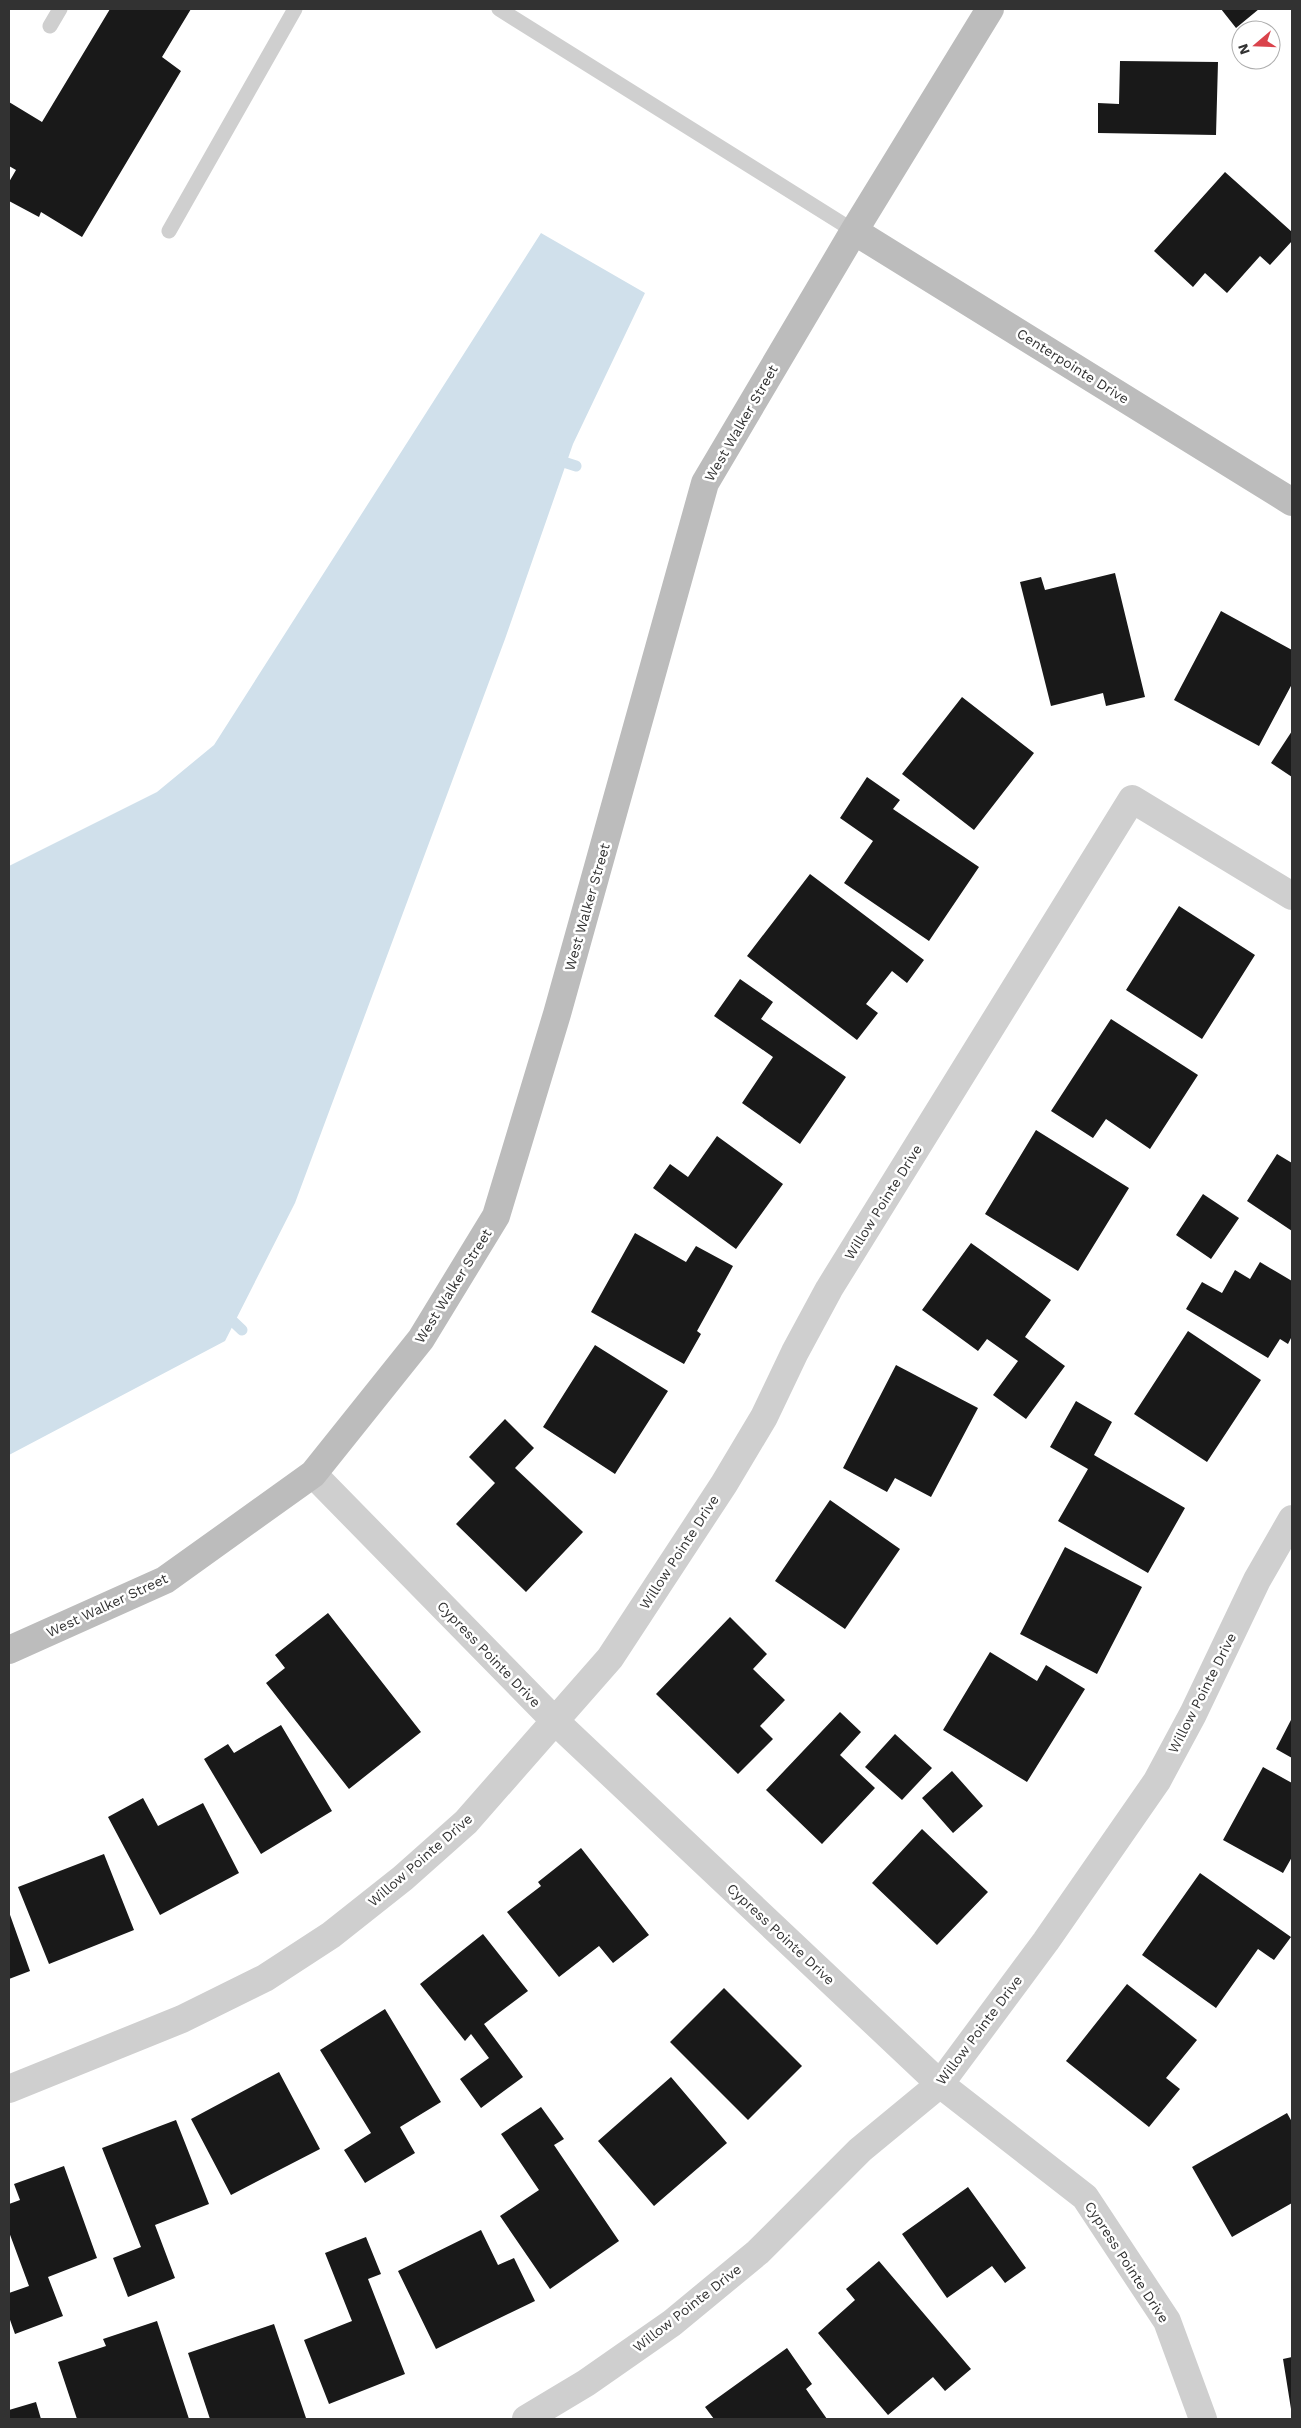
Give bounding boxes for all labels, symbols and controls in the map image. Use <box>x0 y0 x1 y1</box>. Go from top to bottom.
north arrow <box>1231 20 1281 70</box>
text: N <box>1234 42 1253 57</box>
street label: Centerpointe Drive <box>1014 325 1132 407</box>
street label: West Walker Street <box>701 362 781 484</box>
street label: West Walker Street <box>561 841 613 973</box>
street label: Willow Pointe Drive <box>841 1141 925 1263</box>
street label: West Walker Street <box>411 1226 495 1346</box>
street label: Willow Pointe Drive <box>636 1492 722 1612</box>
street label: West Walker Street <box>44 1570 170 1640</box>
street label: Cypress Pointe Drive <box>434 1598 544 1710</box>
street label: Willow Pointe Drive <box>1165 1630 1239 1756</box>
street label: Willow Pointe Drive <box>365 1810 475 1910</box>
street label: Cypress Pointe Drive <box>724 1880 838 1988</box>
street label: Willow Pointe Drive <box>933 1972 1025 2088</box>
street label: Cypress Pointe Drive <box>1082 2198 1172 2326</box>
street label: Willow Pointe Drive <box>630 2261 744 2355</box>

